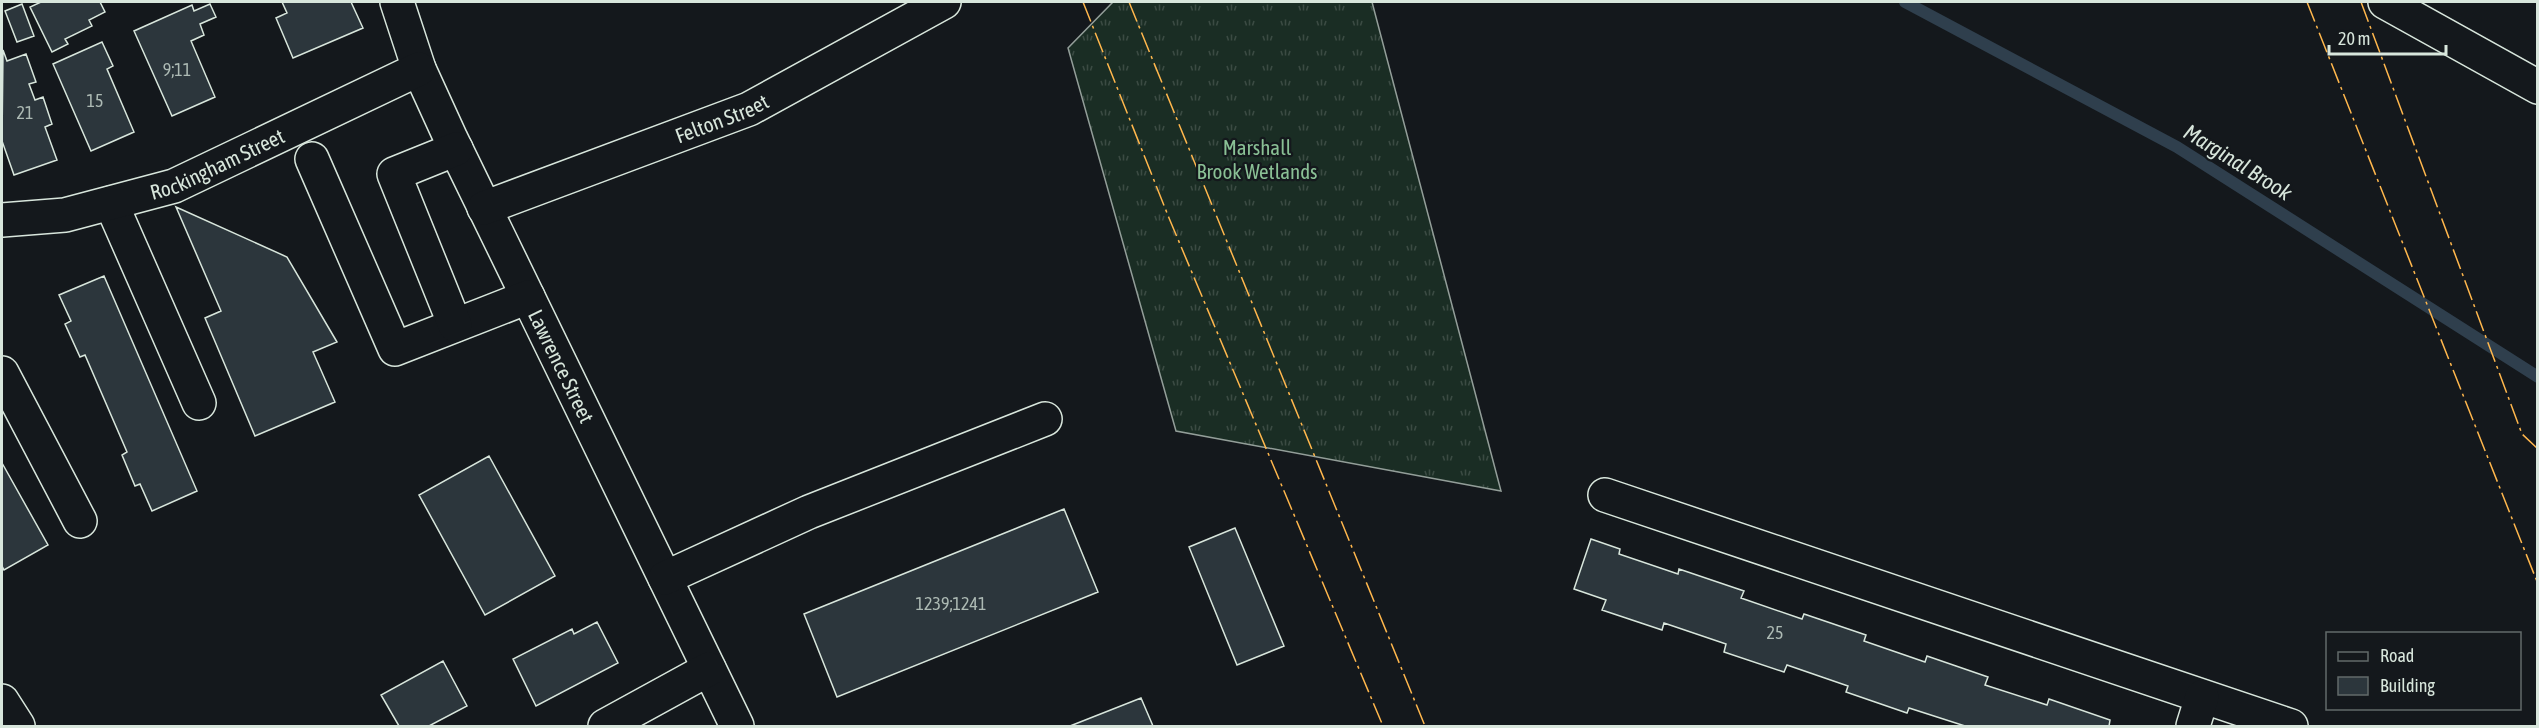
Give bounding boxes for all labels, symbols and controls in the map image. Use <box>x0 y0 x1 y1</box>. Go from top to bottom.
scale bar <box>2329 18 2446 56</box>
text: 20 m <box>2338 28 2370 49</box>
house number: 9;11 <box>163 59 191 80</box>
street label: Felton Street <box>672 89 772 148</box>
house number: 15 <box>87 90 103 111</box>
house number: 21 <box>17 102 33 123</box>
water label: Marginal Brook <box>2179 118 2297 206</box>
street label: Rockingham Street <box>147 123 288 204</box>
park label: Marshall Brook Wetlands <box>1196 135 1318 183</box>
street label: Lawrence Street <box>524 306 599 426</box>
house number: 1239;1241 <box>916 593 986 614</box>
house number: 25 <box>1767 622 1783 643</box>
legend <box>2326 632 2521 710</box>
text: Road <box>2380 645 2414 666</box>
text: Building <box>2380 675 2435 696</box>

